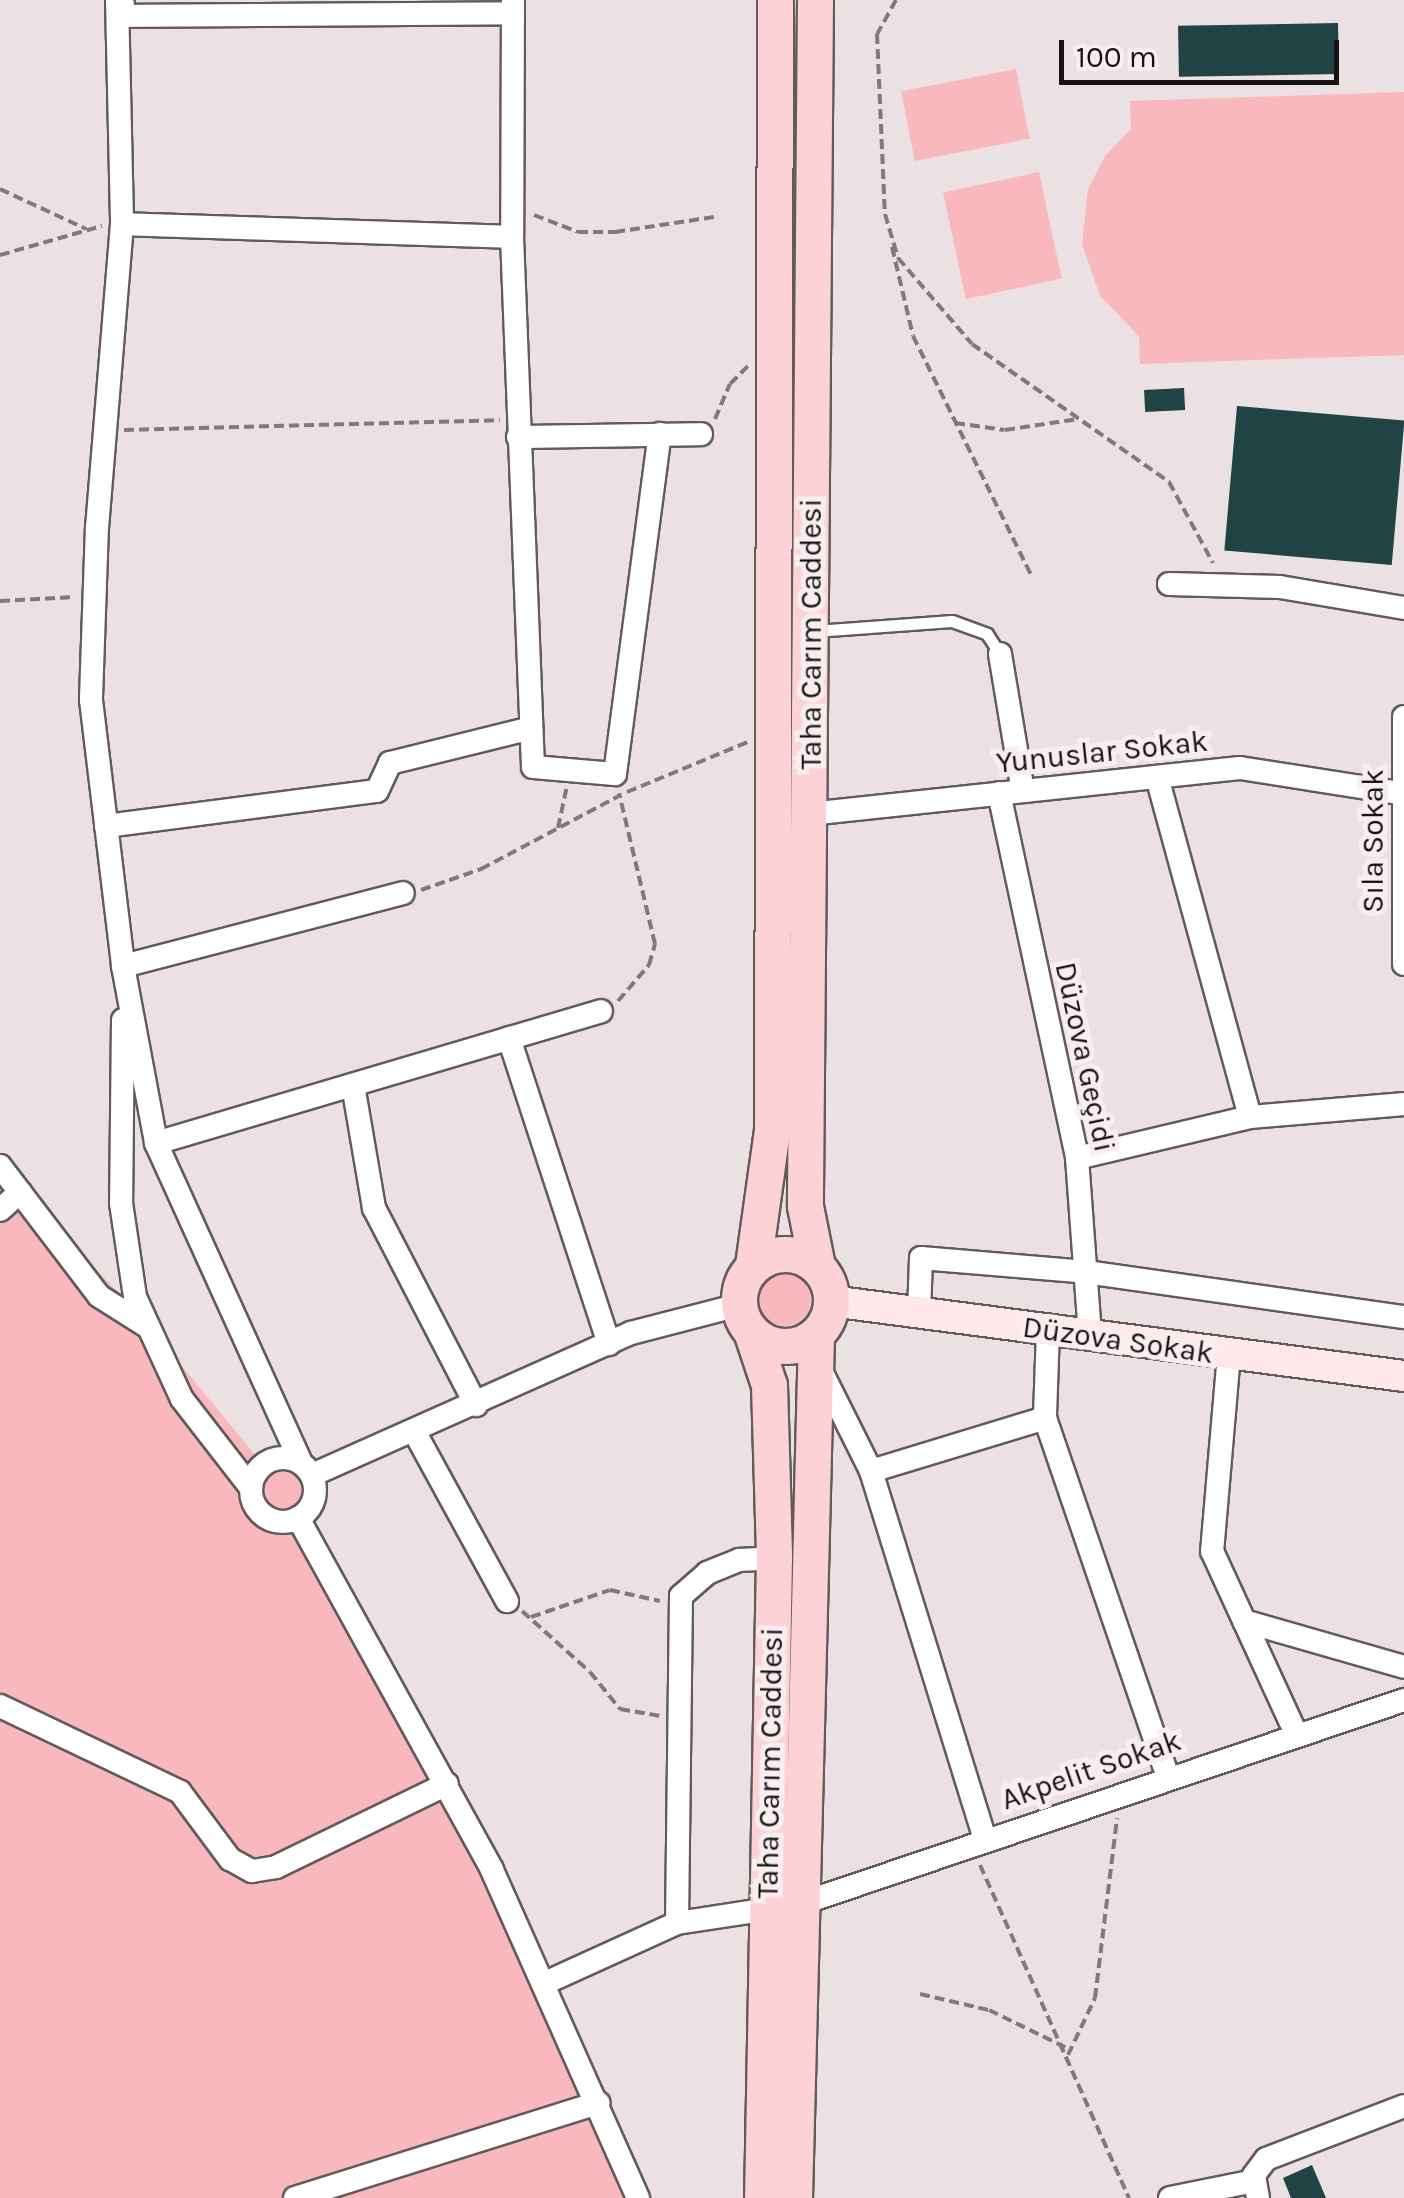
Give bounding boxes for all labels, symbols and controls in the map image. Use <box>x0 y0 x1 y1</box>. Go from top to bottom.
scale bar <box>1064 20 1344 82</box>
text: 100 m <box>1076 39 1157 75</box>
street label: Taha Carım Caddesi <box>793 498 829 770</box>
street label: Yunuslar Sokak <box>995 723 1209 781</box>
street label: Sıla Sokak <box>1355 769 1391 913</box>
street label: Düzova Geçidi <box>1047 959 1123 1155</box>
street label: Düzova Sokak <box>1020 1309 1216 1371</box>
street label: Taha Carım Caddesi <box>750 1627 790 1899</box>
street label: Akpelit Sokak <box>996 1722 1186 1818</box>

